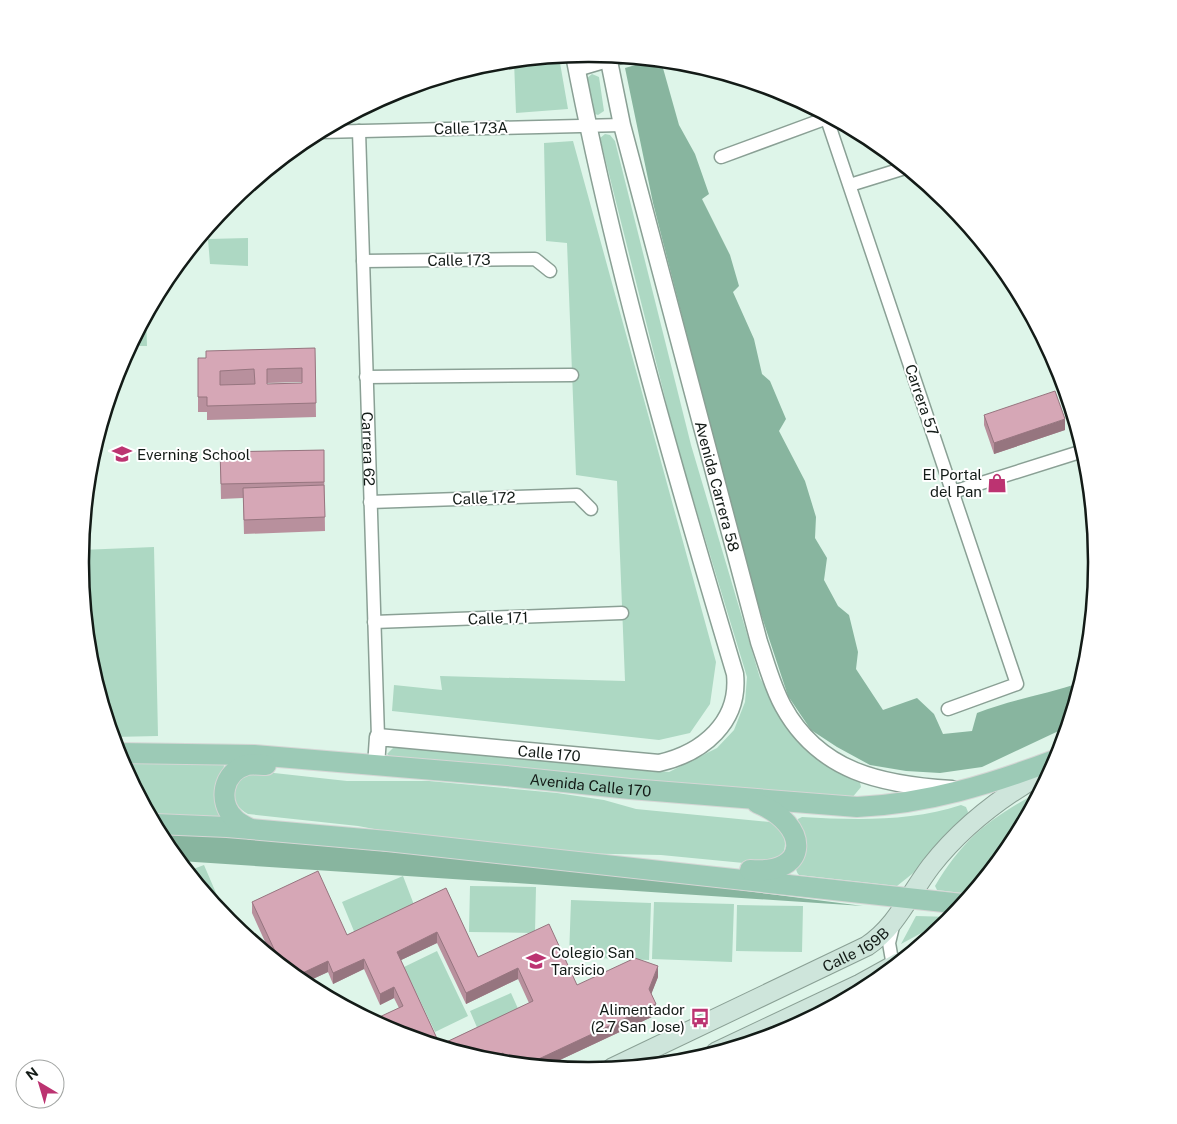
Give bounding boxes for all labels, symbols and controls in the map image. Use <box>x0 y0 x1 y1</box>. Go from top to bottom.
street label: Calle 173A <box>434 119 508 137</box>
street label: Calle 173 <box>427 251 491 269</box>
street label: Carrera 57 <box>902 362 942 438</box>
street label: Carrera 62 <box>359 411 379 486</box>
street label: Avenida Carrera 58 <box>692 419 743 553</box>
school or university icon: Everning School <box>111 443 133 465</box>
place label: Everning School <box>137 446 250 463</box>
place label: El Portal del Pan <box>923 466 982 500</box>
shop icon: El Portal del Pan <box>986 472 1008 494</box>
street label: Calle 172 <box>452 488 516 508</box>
street label: Calle 171 <box>467 608 529 628</box>
street label: Calle 170 <box>517 741 581 764</box>
street label: Avenida Calle 170 <box>529 770 652 799</box>
street label: Calle 169B <box>819 924 892 975</box>
place label: Colegio San Tarsicio <box>551 944 634 978</box>
school or university icon: Colegio San Tarsicio <box>525 950 547 972</box>
place label: Alimentador (2.7 San Jose) <box>591 1001 685 1035</box>
bus stop icon: Alimentador (2.7 San Jose) <box>689 1007 711 1029</box>
north arrow <box>15 1059 65 1109</box>
text: N <box>23 1064 41 1083</box>

